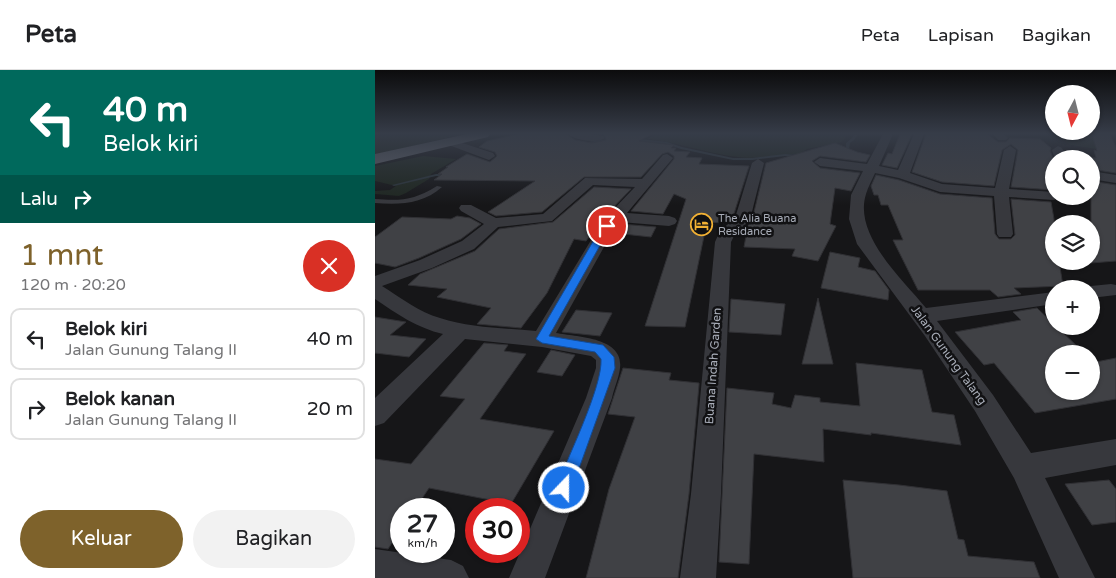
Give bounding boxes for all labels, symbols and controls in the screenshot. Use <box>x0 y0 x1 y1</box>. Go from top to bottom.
text: Peta <box>25 20 77 49</box>
text: Peta <box>861 24 900 46</box>
text: Lapisan <box>928 24 994 46</box>
text: Bagikan <box>1022 24 1091 46</box>
north arrow <box>1045 85 1100 140</box>
map controls <box>1045 85 1100 400</box>
text: 40 m <box>103 89 188 131</box>
icon: left <box>20 90 85 155</box>
text: Belok kiri <box>103 131 199 157</box>
button: search <box>1045 150 1100 205</box>
icon: right <box>68 185 96 213</box>
text: Lalu <box>20 188 58 210</box>
pin <box>586 205 628 247</box>
icon: arrive <box>593 212 621 240</box>
hotel icon: The Alia Buana Residance <box>690 212 714 236</box>
place label: The Alia Buana Residance <box>718 212 796 238</box>
button: layers <box>1045 215 1100 270</box>
text: 1 mnt <box>20 237 104 274</box>
button: close <box>303 240 355 292</box>
text: 120 m · 20:20 <box>20 275 126 295</box>
button: + <box>1045 280 1100 335</box>
street label: Jalan Gunung Talang <box>908 303 990 407</box>
street label: Buana Indah Garden <box>702 307 724 425</box>
text: Belok kiri <box>65 318 148 340</box>
icon: left <box>22 325 50 353</box>
text: 40 m <box>307 328 353 350</box>
text: Jalan Gunung Talang II <box>65 340 237 360</box>
button: − <box>1045 345 1100 400</box>
text: Belok kanan <box>65 388 175 410</box>
icon: right <box>22 395 50 423</box>
text: 20 m <box>307 398 353 420</box>
text: Jalan Gunung Talang II <box>65 410 237 430</box>
position arrow <box>537 461 589 513</box>
speed limit sign: 30 <box>465 498 530 563</box>
text: 27 <box>407 509 438 539</box>
button: Keluar <box>20 510 183 568</box>
button: Bagikan <box>193 510 355 568</box>
text: km/h <box>407 536 438 550</box>

